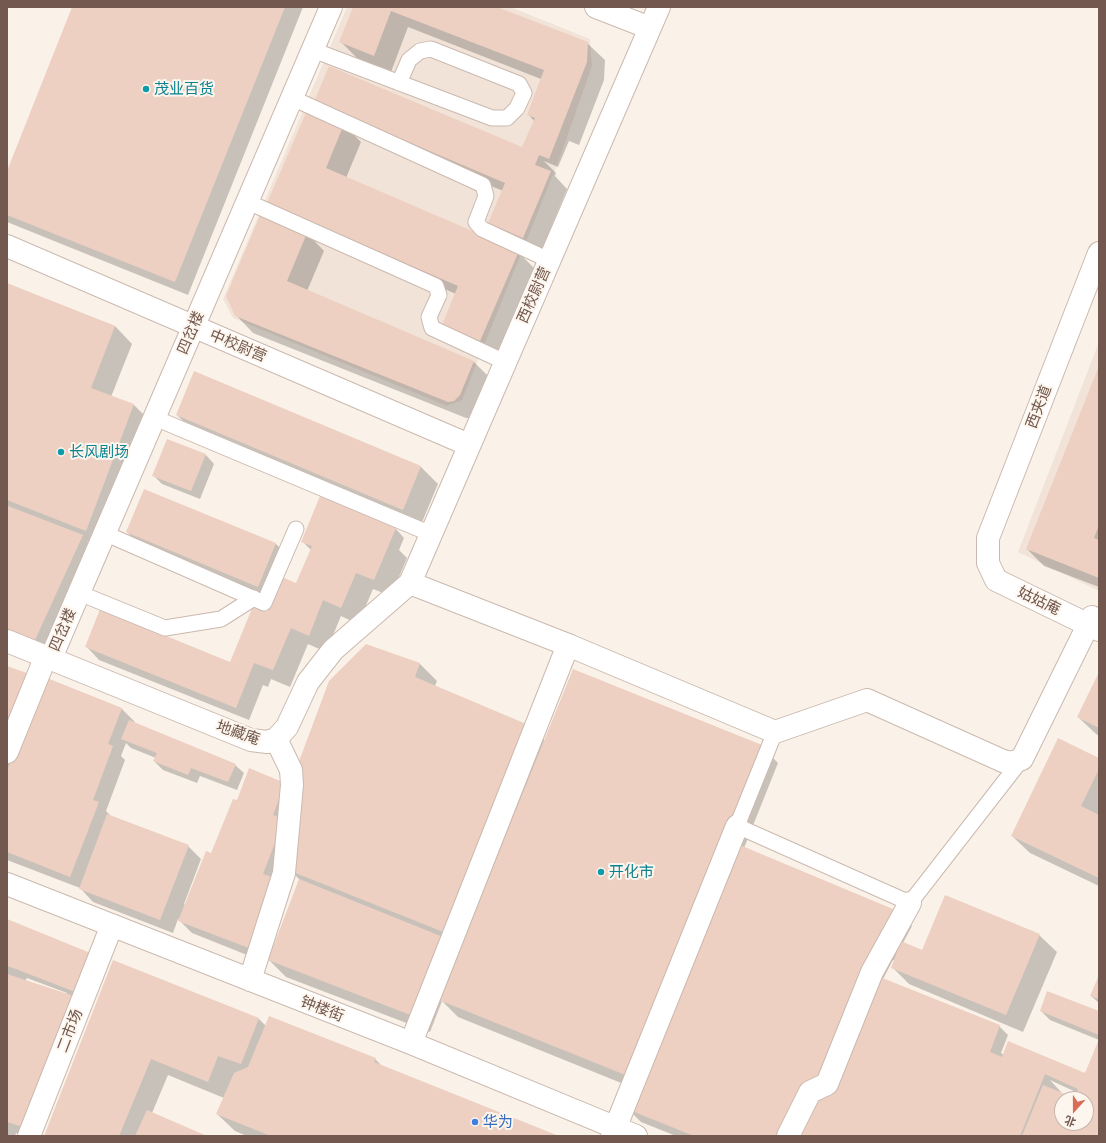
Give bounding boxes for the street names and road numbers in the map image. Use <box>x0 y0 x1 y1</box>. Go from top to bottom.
street label: 西校尉营 <box>514 264 554 326</box>
street label: 四岔楼 <box>174 309 208 357</box>
street label: 中校尉营 <box>207 326 269 366</box>
street label: 西夹道 <box>1023 383 1055 431</box>
street label: 姑姑庵 <box>1015 583 1063 619</box>
street label: 四岔楼 <box>46 606 80 654</box>
street label: 地藏庵 <box>214 717 262 749</box>
street label: 钟楼街 <box>298 993 346 1025</box>
street label: 二市场 <box>54 1007 86 1055</box>

